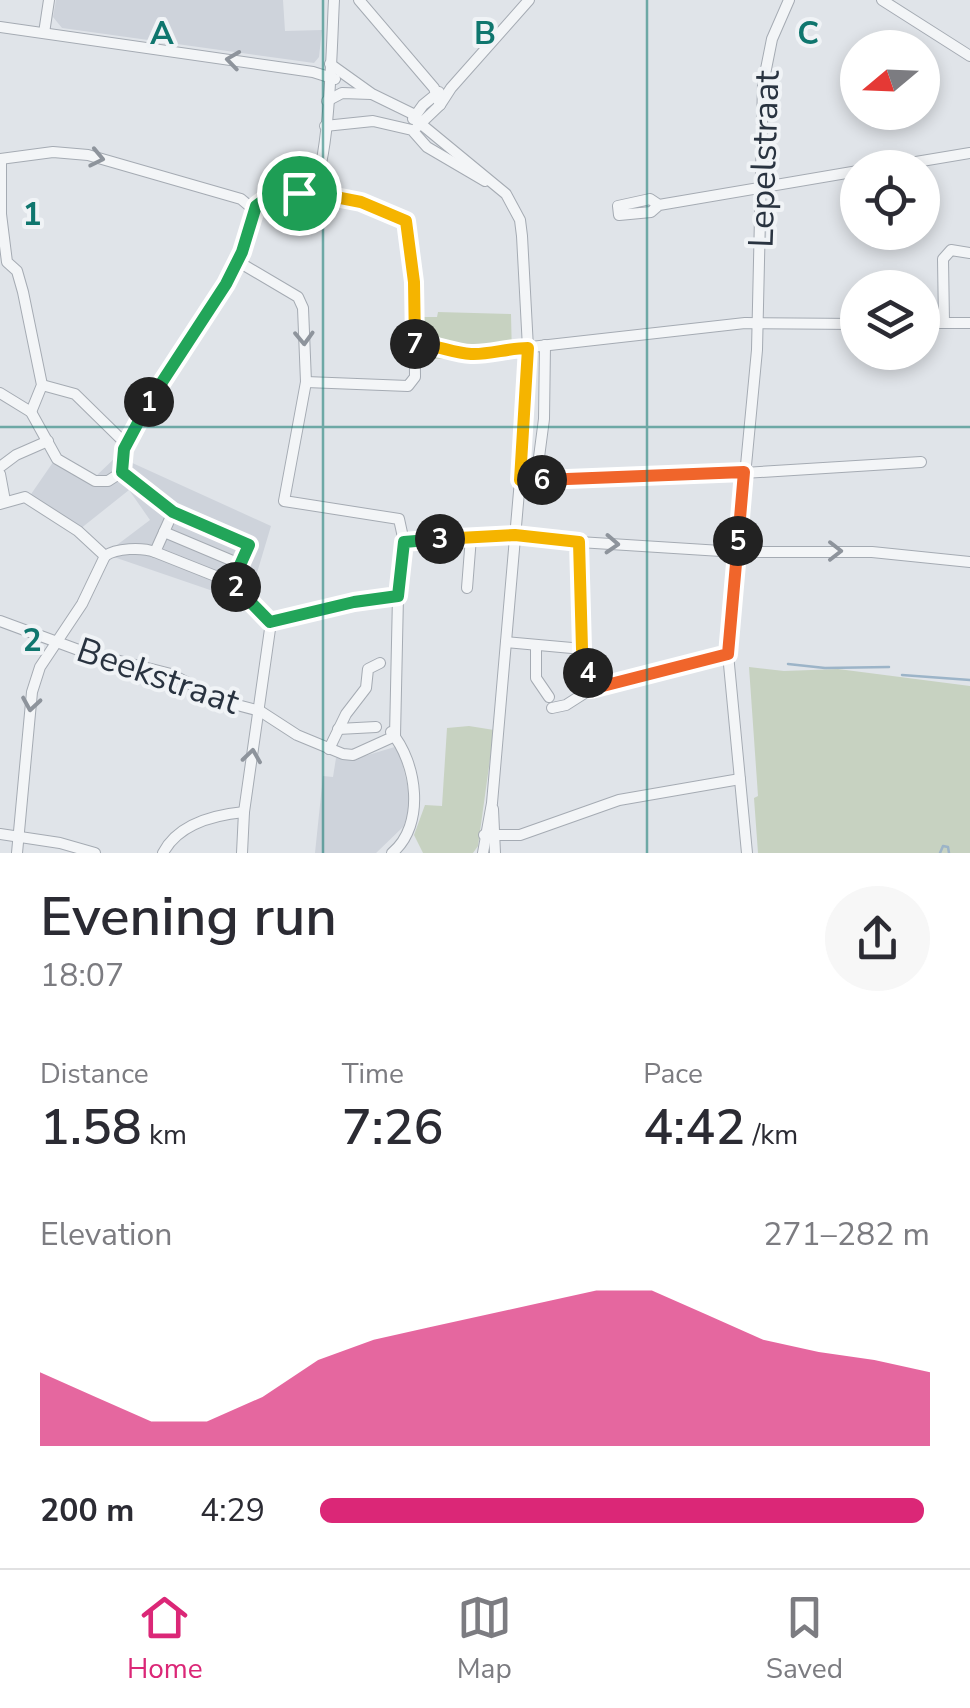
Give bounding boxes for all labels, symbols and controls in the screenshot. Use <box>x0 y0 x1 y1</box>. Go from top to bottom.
text: A <box>150 12 174 55</box>
text: B <box>474 12 496 55</box>
text: C <box>797 12 819 55</box>
north arrow <box>840 30 940 130</box>
map controls <box>840 30 940 370</box>
one-way arrow <box>224 51 241 72</box>
street label: Lepelstraat <box>737 69 791 248</box>
one-way arrow <box>88 146 105 167</box>
button: locate <box>840 150 940 250</box>
pin <box>257 151 342 236</box>
icon: arrive <box>272 166 327 221</box>
text: 1 <box>22 193 42 236</box>
button: layers <box>840 270 940 370</box>
pin: 7 <box>390 319 440 369</box>
text: 7 <box>407 325 423 363</box>
one-way arrow <box>294 331 315 347</box>
pin: 1 <box>124 377 174 427</box>
text: 1 <box>141 383 157 421</box>
pin: 6 <box>517 455 567 505</box>
text: 6 <box>534 461 550 499</box>
pin: 3 <box>415 514 465 564</box>
pin: 5 <box>713 516 763 566</box>
text: 3 <box>432 520 448 558</box>
text: 5 <box>730 522 746 560</box>
one-way arrow <box>604 533 620 554</box>
one-way arrow <box>828 540 843 562</box>
pin: 2 <box>211 562 261 612</box>
text: 2 <box>228 568 244 606</box>
text: 2 <box>22 619 42 662</box>
street label: Beekstraat <box>71 626 246 726</box>
pin: 4 <box>563 648 613 698</box>
text: 4 <box>580 654 596 692</box>
one-way arrow <box>21 696 42 713</box>
one-way arrow <box>241 748 262 765</box>
text: Evening run <box>40 879 337 954</box>
button: share <box>825 886 930 991</box>
text: 18:07 <box>40 954 124 997</box>
text: Distance <box>40 1055 149 1093</box>
text: Time <box>342 1055 404 1093</box>
text: Pace <box>643 1055 703 1093</box>
text: 1.58 <box>40 1093 142 1162</box>
text: 7:26 <box>342 1093 444 1162</box>
text: 4:42 <box>643 1093 745 1162</box>
text: km <box>142 1116 187 1154</box>
text: /km <box>745 1116 798 1154</box>
text: Elevation <box>40 1213 173 1256</box>
text: 271–282 m <box>763 1213 930 1256</box>
text: 200 m <box>40 1489 134 1532</box>
text: 4:29 <box>200 1489 265 1532</box>
tab: Home <box>127 1590 203 1688</box>
tab: Map <box>457 1590 512 1688</box>
tab: Saved <box>766 1590 843 1688</box>

